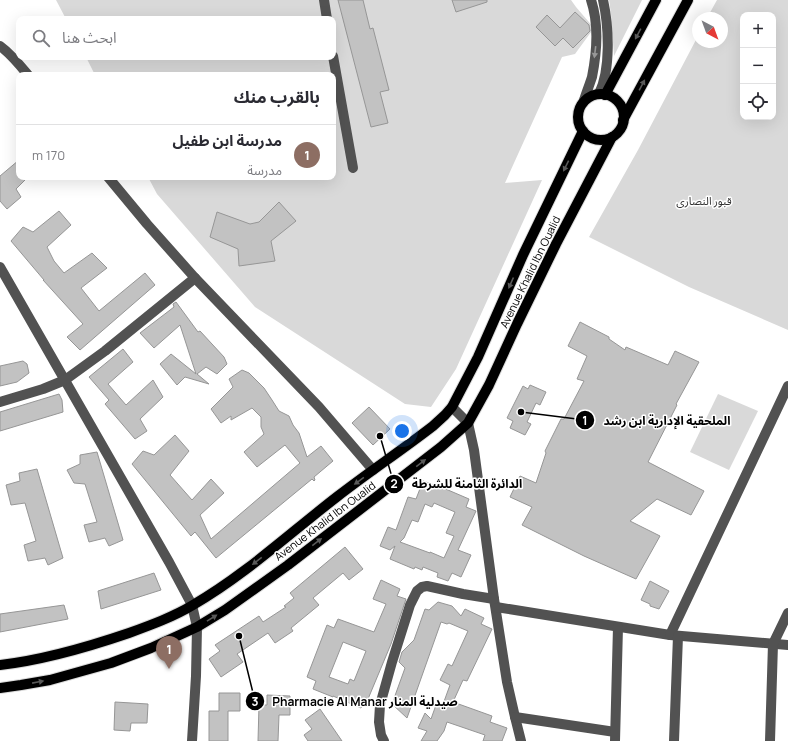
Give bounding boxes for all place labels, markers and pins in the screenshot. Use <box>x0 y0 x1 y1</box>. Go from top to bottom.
callout: الملحقية الإدارية ابن رشد <box>575 408 738 432</box>
callout: الدائرة الثامنة للشرطة <box>384 472 530 496</box>
pin: 1 <box>156 636 182 669</box>
callout: Pharmacie Al Manar صيدلية المنار <box>245 689 466 713</box>

